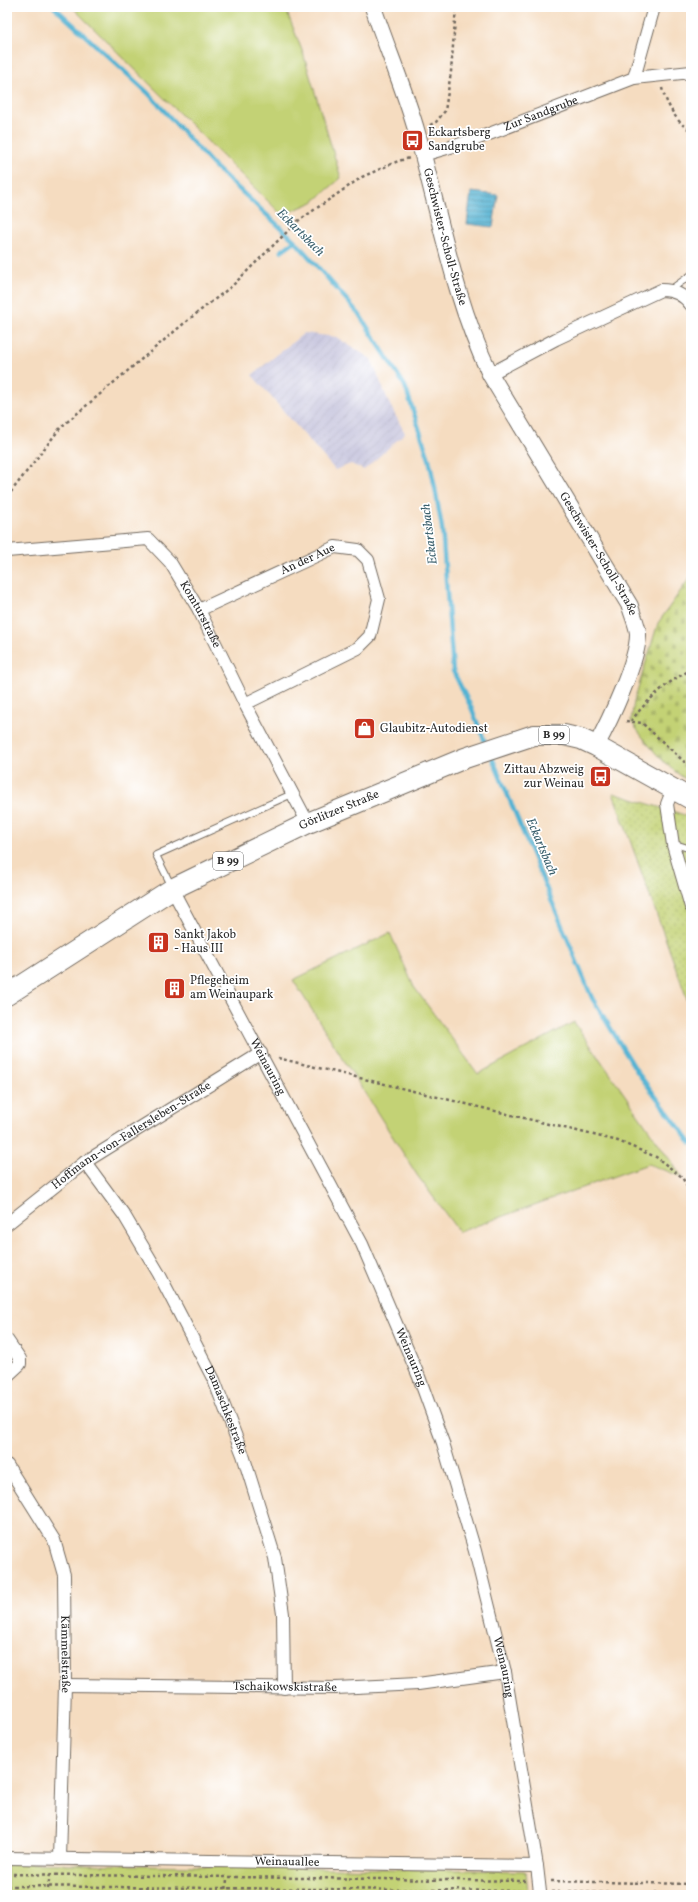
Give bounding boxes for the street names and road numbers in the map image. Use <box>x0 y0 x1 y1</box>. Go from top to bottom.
street label: Zur Sandgrube <box>501 92 581 136</box>
street label: Geschwister-Scholl-Straße <box>419 167 471 308</box>
street label: Geschwister-Scholl-Straße <box>555 489 641 618</box>
street label: An der Aue <box>278 540 338 579</box>
street label: Komturstraße <box>175 578 225 651</box>
road number: B 99 <box>539 726 569 744</box>
street label: Görlitzer Straße <box>296 786 382 834</box>
road number: B 99 <box>213 852 243 870</box>
street label: Weinauring <box>246 1036 289 1098</box>
street label: Hoffmann-von-Fallersleben-Straße <box>49 1078 214 1193</box>
street label: Weinauring <box>391 1326 430 1389</box>
street label: Damaschkestraße <box>200 1363 250 1457</box>
street label: Kämmelstraße <box>56 1615 73 1694</box>
street label: Weinauring <box>489 1635 517 1699</box>
street label: Tschaikowskistraße <box>233 1679 337 1696</box>
street label: Weinauallee <box>254 1854 320 1871</box>

